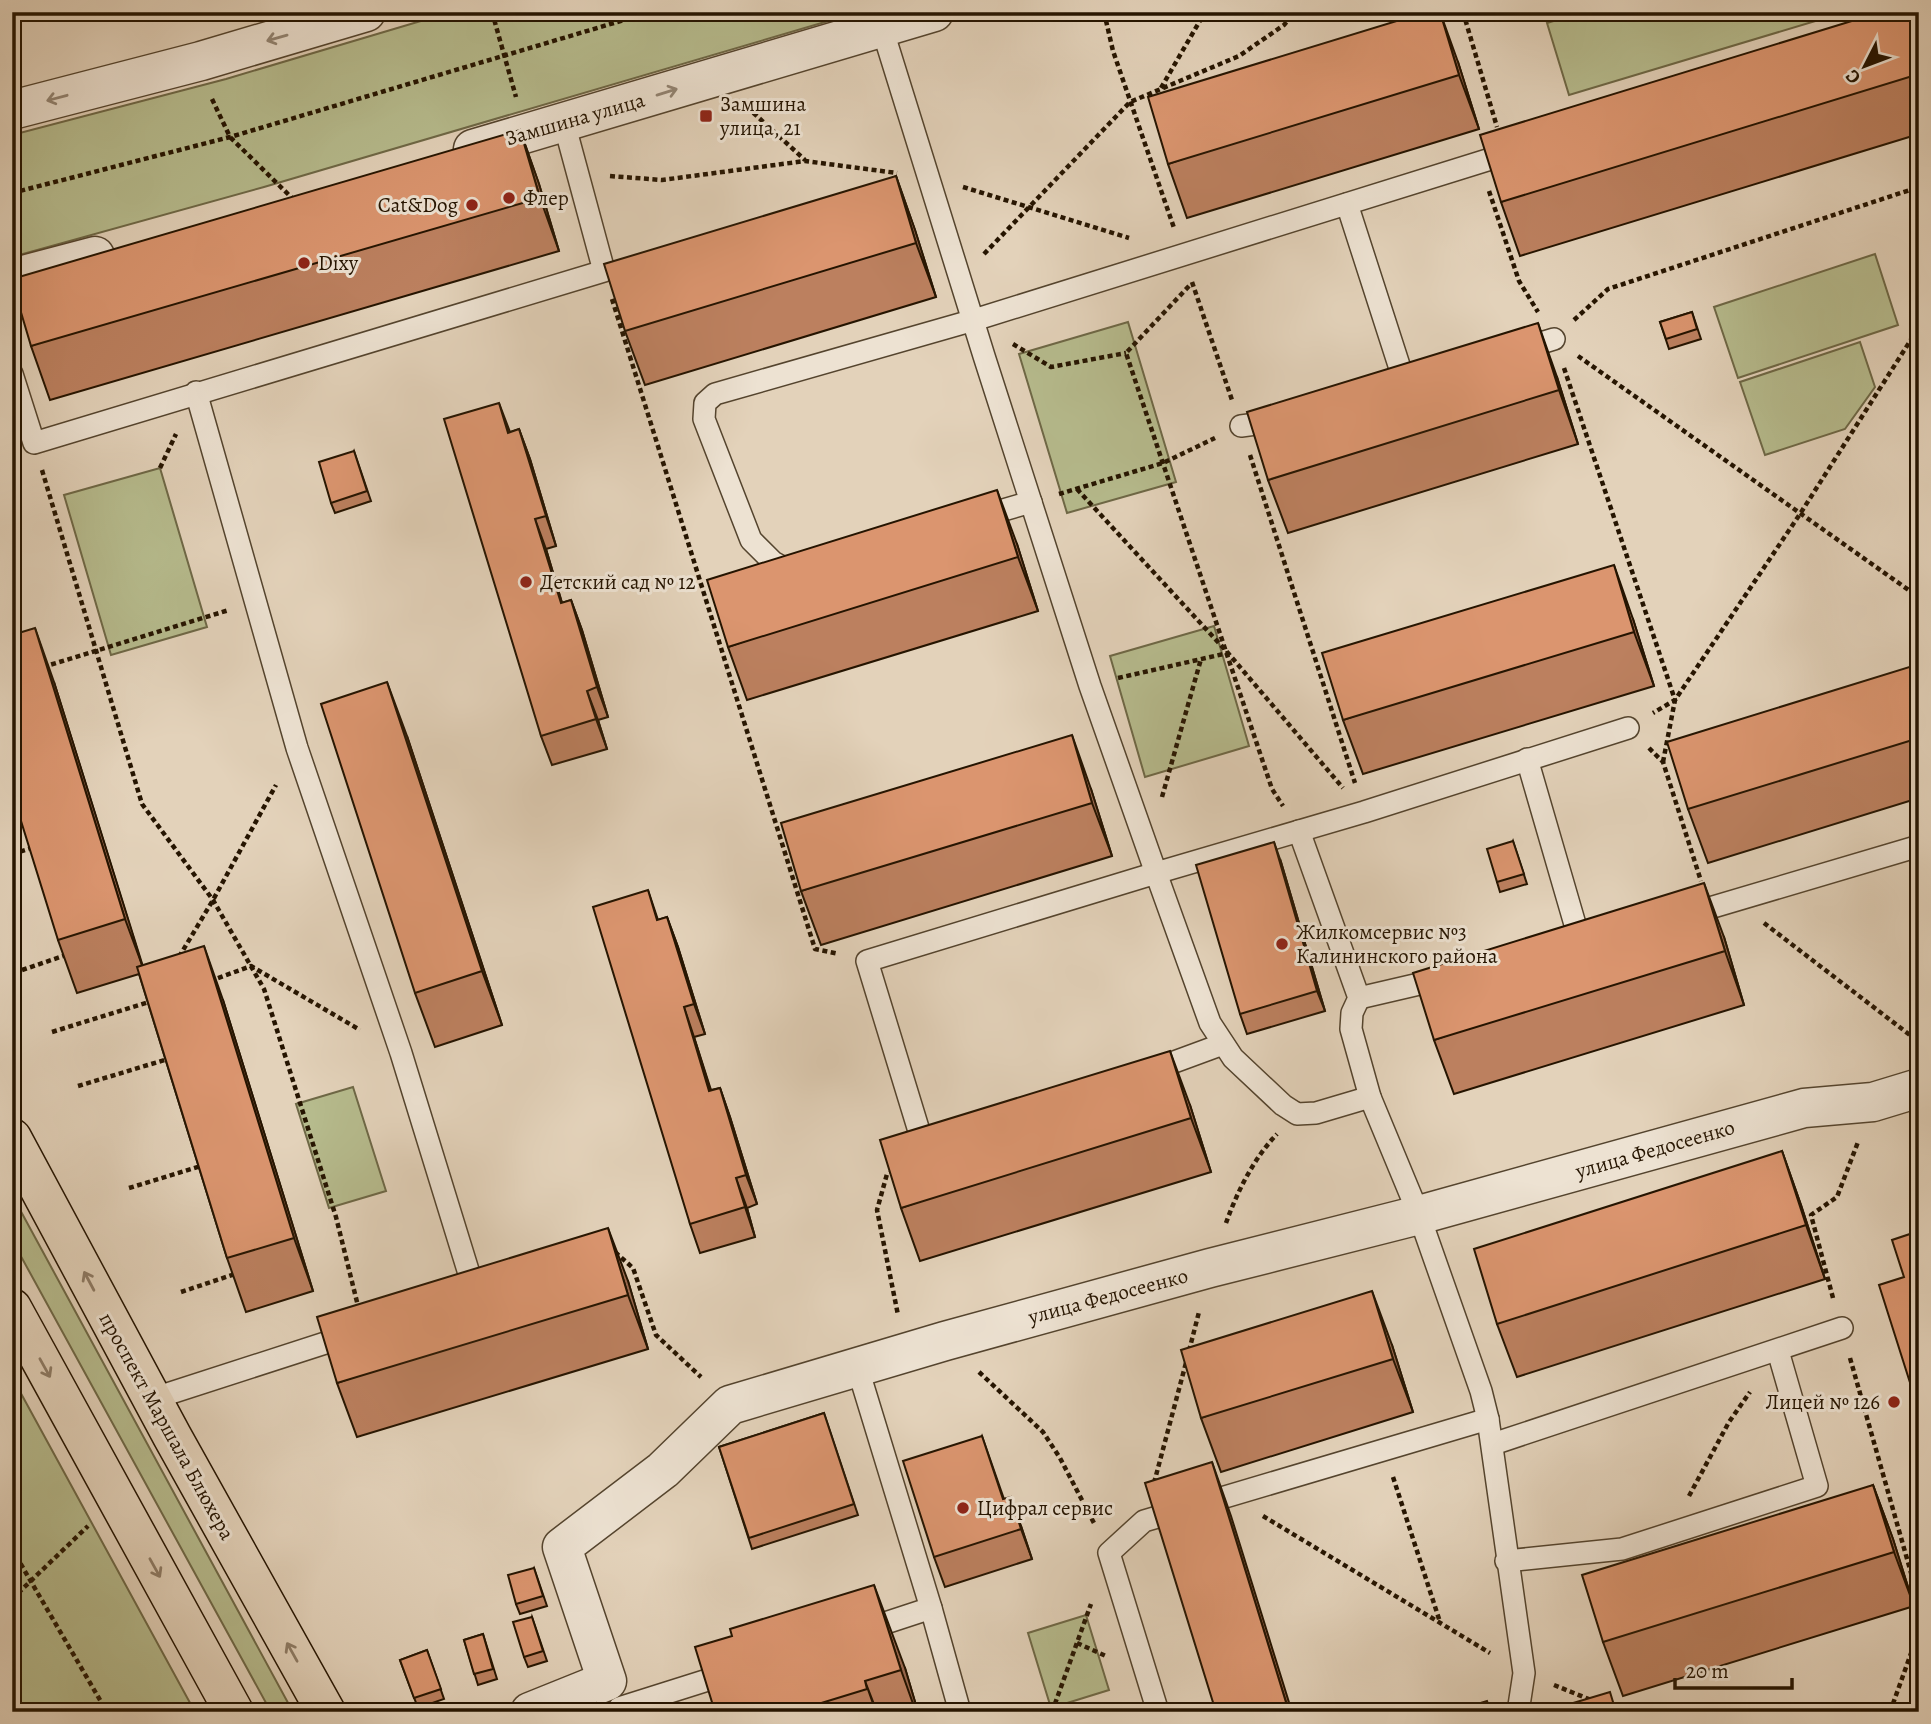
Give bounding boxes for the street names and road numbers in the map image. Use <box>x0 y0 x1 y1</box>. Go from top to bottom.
street label: Замшина улица <box>502 86 648 152</box>
street label: улица Федосеенко <box>1571 1113 1738 1185</box>
street label: улица Федосеенко <box>1024 1261 1191 1331</box>
street label: проспект Маршала Блюхера <box>93 1307 241 1545</box>

